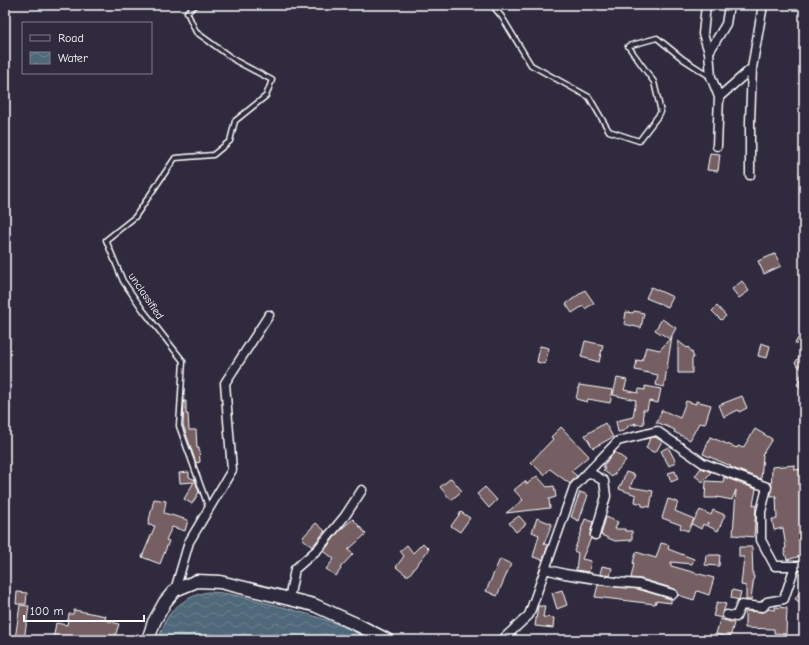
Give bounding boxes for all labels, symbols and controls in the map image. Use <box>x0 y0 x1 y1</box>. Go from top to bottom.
legend <box>22 22 152 74</box>
text: Road <box>58 31 84 45</box>
text: Water <box>58 51 88 65</box>
street label: unclassified <box>126 270 166 322</box>
scale bar <box>24 597 144 623</box>
text: 100 m <box>30 604 63 618</box>

